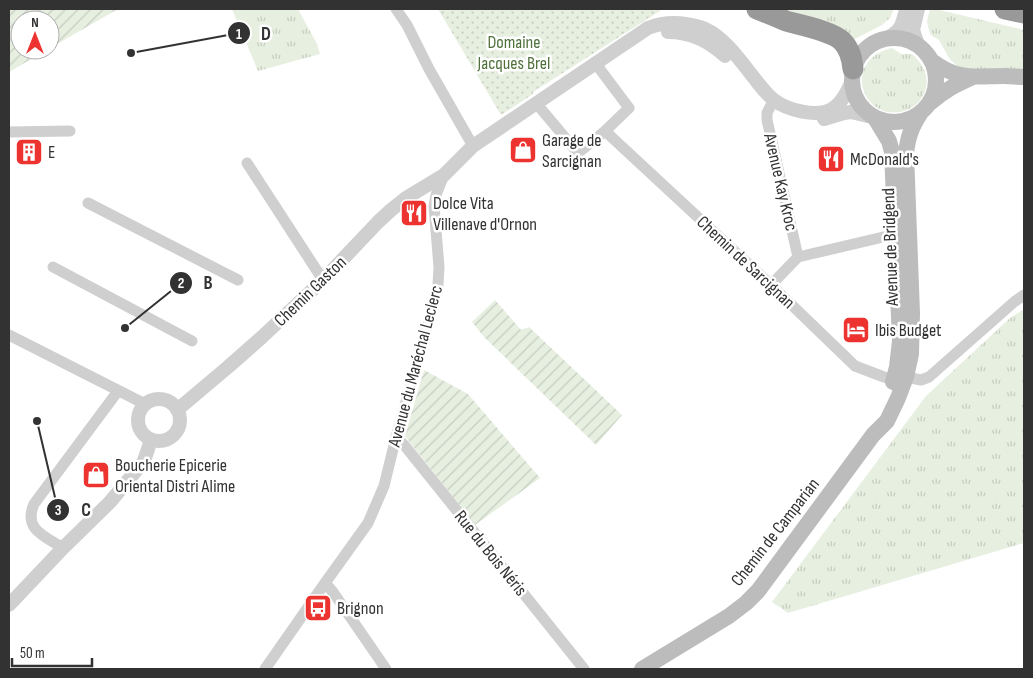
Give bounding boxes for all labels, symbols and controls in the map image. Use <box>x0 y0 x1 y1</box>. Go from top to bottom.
north arrow <box>10 10 60 60</box>
text: N <box>31 14 39 31</box>
callout: D <box>226 16 281 50</box>
text: D <box>261 23 271 46</box>
text: 1 <box>236 25 242 44</box>
park label: Domaine Jacques Brel <box>477 32 550 74</box>
place label: Garage de Sarcignan <box>542 130 602 172</box>
street label: Avenue Kay Kroc <box>759 130 802 233</box>
shop icon: Garage de Sarcignan <box>508 135 538 165</box>
building icon: E <box>14 137 44 167</box>
place label: E <box>48 142 55 163</box>
restaurant icon: McDonald's <box>816 144 846 174</box>
place label: McDonald's <box>850 149 919 170</box>
street label: Avenue de Bridgend <box>878 188 903 307</box>
place label: Dolce Vita Villenave d'Ornon <box>433 193 537 235</box>
restaurant icon: Dolce Vita Villenave d'Ornon <box>399 198 429 228</box>
street label: Chemin de Sarcignan <box>692 212 799 313</box>
street label: Chemin Gaston <box>270 252 351 331</box>
callout: B <box>168 266 222 300</box>
text: B <box>203 272 213 295</box>
text: 2 <box>178 274 184 293</box>
street label: Avenue du Maréchal Leclerc <box>384 283 447 450</box>
hotel icon: Ibis Budget <box>841 315 871 345</box>
place label: Ibis Budget <box>875 320 942 341</box>
place label: Boucherie Epicerie Oriental Distri Alime <box>115 455 235 497</box>
shop icon: Boucherie Epicerie Oriental Distri Alime <box>81 460 111 490</box>
street label: Chemin de Camparian <box>727 474 824 590</box>
callout: C <box>46 493 100 527</box>
text: C <box>81 499 91 522</box>
text: 3 <box>55 501 62 520</box>
street label: Rue du Bois Néris <box>450 507 531 600</box>
bus stop icon: Brignon <box>303 593 333 623</box>
place label: Brignon <box>337 598 384 619</box>
scale bar <box>12 636 92 668</box>
text: 50 m <box>20 644 45 663</box>

